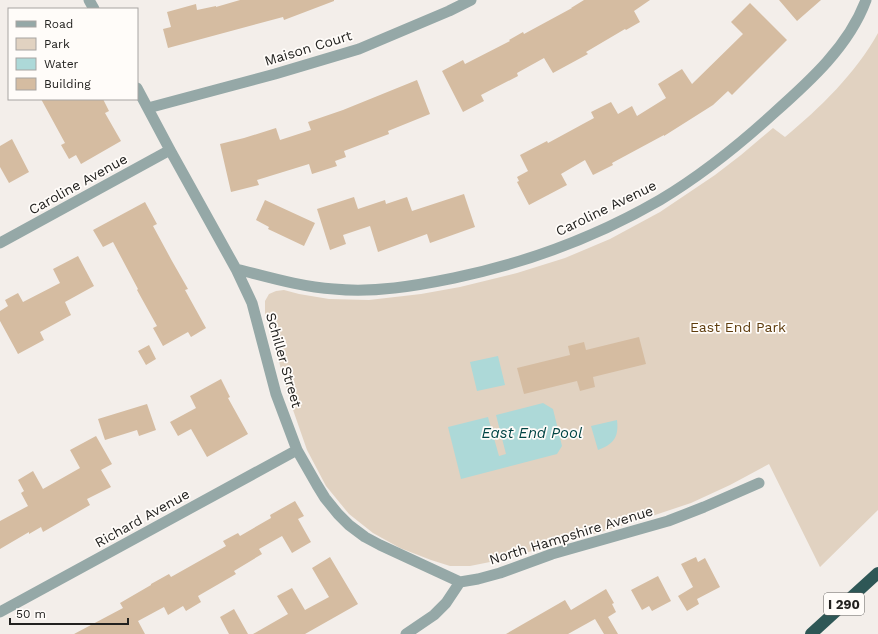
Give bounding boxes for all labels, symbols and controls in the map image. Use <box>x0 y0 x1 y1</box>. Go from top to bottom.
legend <box>8 8 138 100</box>
text: Road <box>44 17 73 31</box>
street label: Maison Court <box>262 27 354 69</box>
text: Park <box>44 37 70 51</box>
text: Water <box>44 57 79 71</box>
text: Building <box>44 77 91 91</box>
street label: Caroline Avenue <box>26 150 130 218</box>
street label: Caroline Avenue <box>553 177 659 239</box>
street label: Schiller Street <box>263 311 305 410</box>
park label: East End Park <box>690 319 786 335</box>
water label: East End Pool <box>482 424 583 442</box>
street label: Richard Avenue <box>92 485 192 551</box>
street label: North Hampshire Avenue <box>487 502 655 568</box>
road number: I 290 <box>824 593 864 615</box>
scale bar <box>10 600 128 626</box>
text: 50 m <box>16 607 46 621</box>

